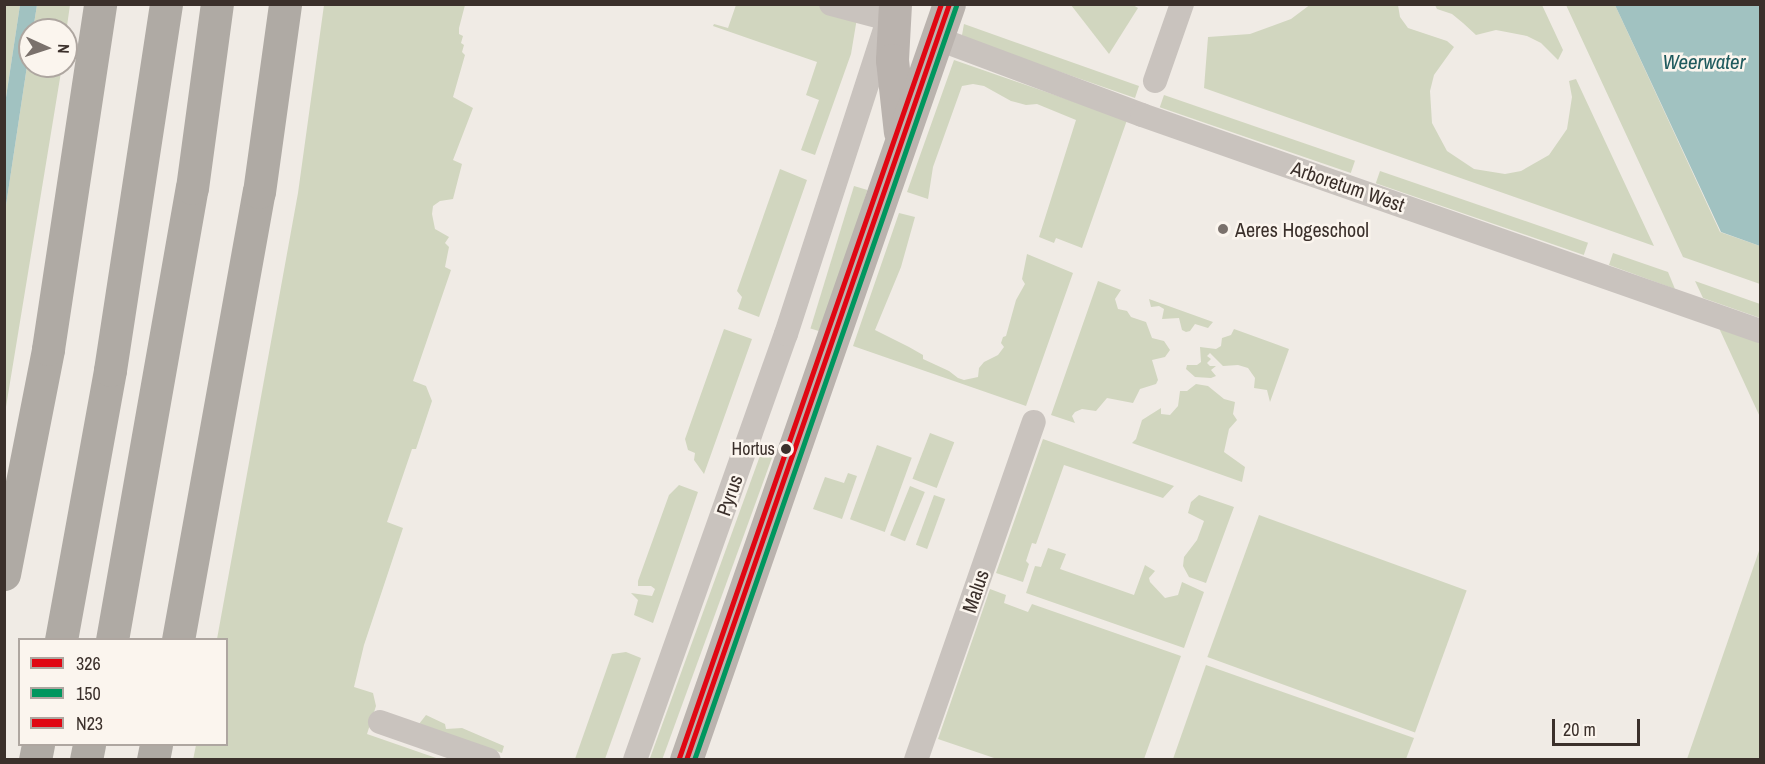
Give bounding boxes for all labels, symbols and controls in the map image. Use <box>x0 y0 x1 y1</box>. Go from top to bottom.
north arrow <box>18 18 78 78</box>
text: N <box>53 44 75 54</box>
water label: Weerwater <box>1663 49 1745 75</box>
street label: Arboretum West <box>1288 155 1408 217</box>
place label: Aeres Hogeschool <box>1235 217 1369 241</box>
marker: Aeres Hogeschool <box>1216 222 1230 236</box>
place label: Hortus <box>732 438 775 460</box>
marker: Hortus <box>780 443 792 455</box>
street label: Pyrus <box>711 471 747 519</box>
street label: Malus <box>957 566 993 616</box>
legend <box>18 638 228 746</box>
text: 326 <box>76 651 101 676</box>
text: 150 <box>76 681 101 706</box>
scale bar <box>1555 707 1644 745</box>
text: N23 <box>76 711 103 736</box>
text: 20 m <box>1563 717 1596 742</box>

